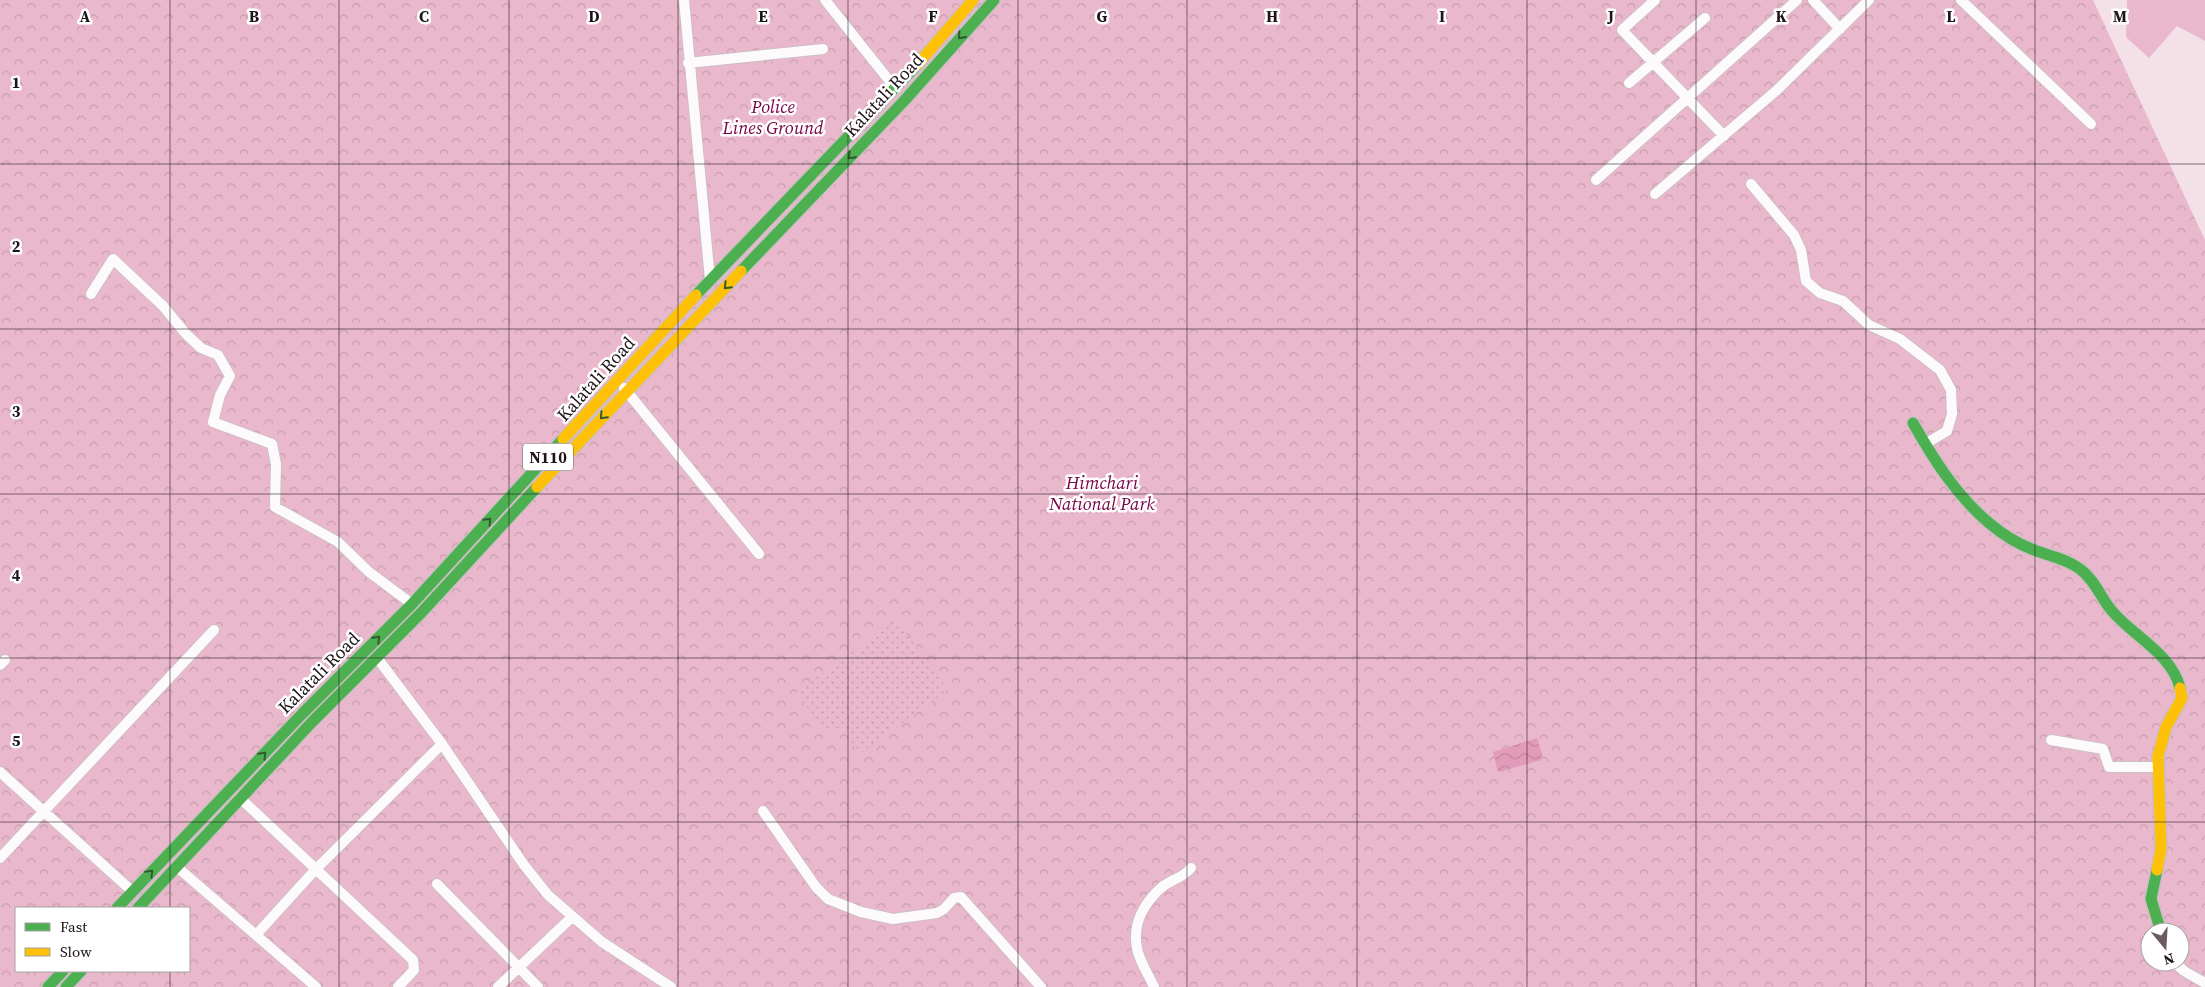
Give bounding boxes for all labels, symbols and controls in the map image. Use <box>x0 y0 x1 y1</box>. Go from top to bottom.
text: A <box>80 5 91 27</box>
text: B <box>249 5 260 27</box>
text: C <box>419 5 429 27</box>
text: D <box>588 5 600 27</box>
text: E <box>758 5 768 27</box>
text: F <box>928 5 938 27</box>
text: G <box>1097 5 1108 27</box>
text: H <box>1266 5 1278 27</box>
text: I <box>1439 5 1445 27</box>
text: J <box>1607 5 1614 27</box>
text: K <box>1775 5 1787 27</box>
text: L <box>1946 5 1956 27</box>
text: M <box>2113 5 2127 27</box>
one-way arrow <box>958 31 967 40</box>
street label: Kalatali Road <box>838 47 929 142</box>
text: 1 <box>12 71 20 93</box>
park label: Police Lines Ground <box>721 94 824 140</box>
one-way arrow <box>848 150 857 159</box>
text: 2 <box>12 235 21 257</box>
one-way arrow <box>724 281 733 290</box>
street label: Kalatali Road <box>551 331 640 426</box>
text: 3 <box>12 400 21 422</box>
one-way arrow <box>600 411 609 420</box>
road number: N110 <box>523 444 573 471</box>
park label: Himchari National Park <box>1048 470 1155 516</box>
one-way arrow <box>482 518 491 527</box>
text: 4 <box>12 564 21 586</box>
street label: Kalatali Road <box>272 626 365 719</box>
one-way arrow <box>371 636 380 645</box>
text: 5 <box>12 729 21 751</box>
one-way arrow <box>257 752 266 761</box>
one-way arrow <box>145 869 154 878</box>
legend <box>15 907 190 972</box>
text: Fast <box>60 916 87 937</box>
north arrow <box>2140 922 2190 972</box>
text: Slow <box>60 941 92 962</box>
text: N <box>2161 948 2177 970</box>

